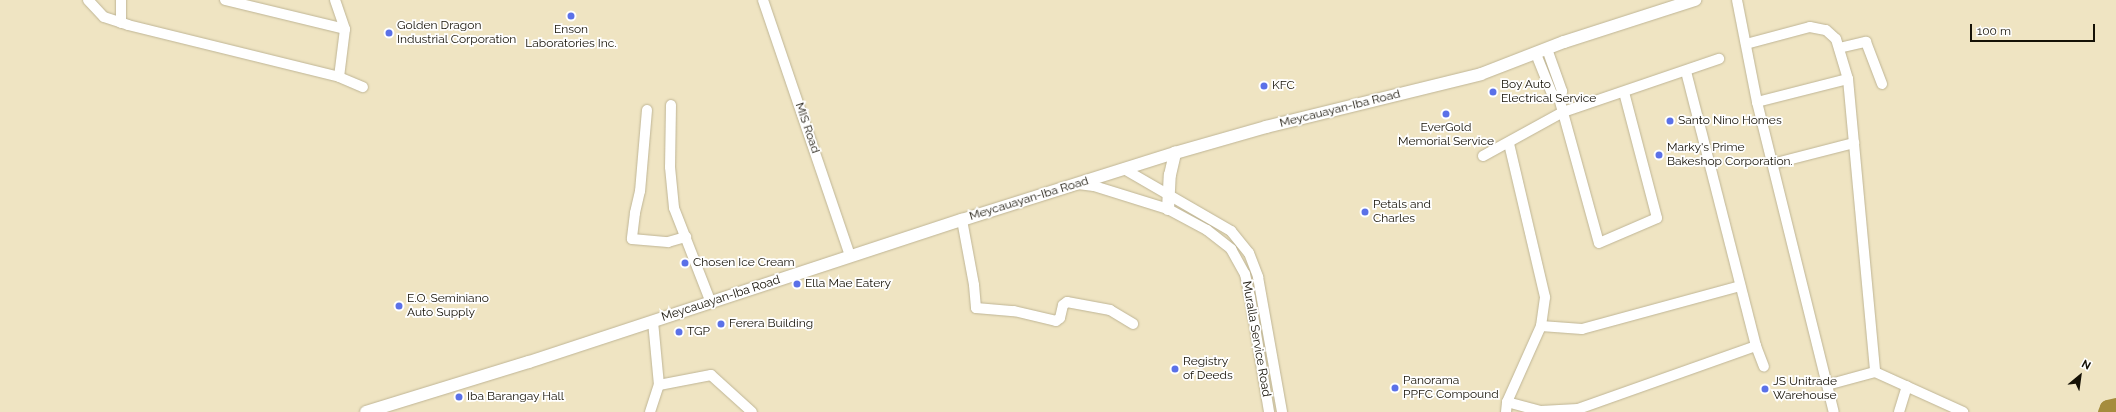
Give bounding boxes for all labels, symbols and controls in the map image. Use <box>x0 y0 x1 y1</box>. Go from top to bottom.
marker: Enson Laboratories Inc. <box>566 11 576 21</box>
scale bar <box>1972 16 2097 42</box>
place label: Golden Dragon Industrial Corporation <box>397 19 517 47</box>
place label: Enson Laboratories Inc. <box>525 23 617 51</box>
text: 100 m <box>1977 24 2011 38</box>
marker: Golden Dragon Industrial Corporation <box>384 28 394 38</box>
place label: Boy Auto Electrical Service <box>1501 78 1597 106</box>
place label: KFC <box>1272 79 1295 93</box>
marker: KFC <box>1259 81 1269 91</box>
street label: Meycauayan-Iba Road <box>1278 87 1402 131</box>
marker: Boy Auto Electrical Service <box>1488 87 1498 97</box>
street label: MIS Road <box>792 101 822 155</box>
marker: EverGold Memorial Service <box>1441 109 1451 119</box>
place label: Santo Nino Homes <box>1678 114 1782 128</box>
marker: Santo Nino Homes <box>1665 116 1675 126</box>
place label: EverGold Memorial Service <box>1398 121 1494 149</box>
place label: Marky's Prime Bakeshop Corporation. <box>1667 141 1793 169</box>
marker: Marky's Prime Bakeshop Corporation. <box>1654 150 1664 160</box>
street label: Meycauayan-Iba Road <box>968 174 1090 224</box>
place label: Petals and Charles <box>1373 198 1431 226</box>
marker: Petals and Charles <box>1360 207 1370 217</box>
place label: Chosen Ice Cream <box>693 256 795 270</box>
marker: Chosen Ice Cream <box>680 258 690 268</box>
street label: Meycauayan-Iba Road <box>660 273 782 325</box>
place label: Ella Mae Eatery <box>805 277 891 291</box>
marker: Ella Mae Eatery <box>792 279 802 289</box>
street label: Muralla Service Road <box>1239 280 1273 398</box>
place label: E.O. Seminiano Auto Supply <box>407 292 489 320</box>
marker: E.O. Seminiano Auto Supply <box>394 301 404 311</box>
place label: Ferera Building <box>729 317 813 331</box>
marker: Ferera Building <box>716 319 726 329</box>
place label: TGP <box>687 325 710 339</box>
marker: TGP <box>674 327 684 337</box>
place label: Registry of Deeds <box>1183 355 1233 383</box>
north arrow <box>2060 356 2100 396</box>
text: N <box>2079 357 2093 373</box>
marker: Registry of Deeds <box>1170 364 1180 374</box>
place label: Panorama PPFC Compound <box>1403 374 1499 402</box>
place label: JS Unitrade Warehouse <box>1773 375 1837 403</box>
marker: Panorama PPFC Compound <box>1390 383 1400 393</box>
marker: JS Unitrade Warehouse <box>1760 384 1770 394</box>
place label: Iba Barangay Hall <box>467 390 564 404</box>
marker: Iba Barangay Hall <box>454 392 464 402</box>

